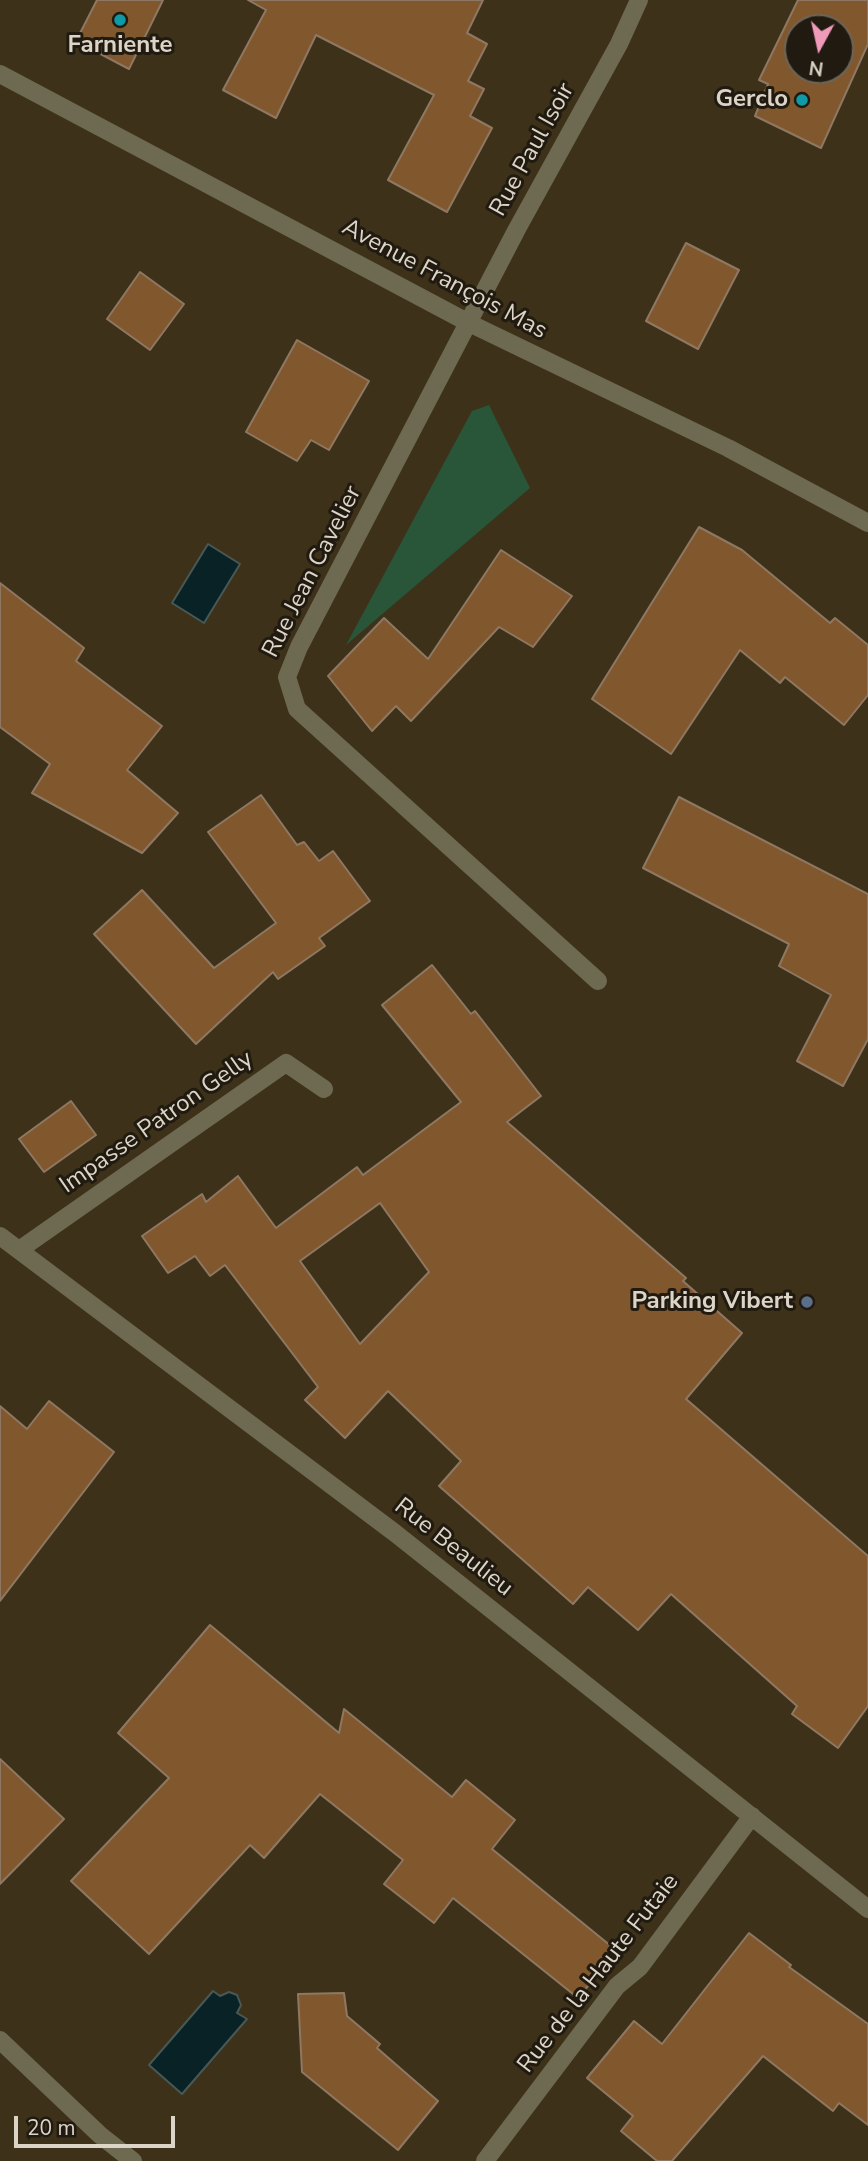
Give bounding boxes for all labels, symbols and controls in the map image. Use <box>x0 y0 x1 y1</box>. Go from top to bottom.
marker: Farniente <box>112 12 128 28</box>
north arrow <box>784 14 854 84</box>
place label: Farniente <box>68 32 172 60</box>
text: N <box>808 54 825 82</box>
street label: Rue Paul Isoir <box>485 78 581 222</box>
place label: Gerclo <box>715 86 788 114</box>
marker: Gerclo <box>794 92 810 108</box>
street label: Avenue François Mas <box>337 214 551 346</box>
street label: Rue Jean Cavelier <box>257 481 369 663</box>
street label: Impasse Patron Gelly <box>55 1045 259 1201</box>
place label: Parking Vibert <box>631 1288 793 1316</box>
marker: Parking Vibert <box>799 1294 815 1310</box>
street label: Rue Beaulieu <box>388 1493 518 1603</box>
street label: Rue de la Haute Futaie <box>512 1869 686 2079</box>
scale bar <box>18 2102 178 2146</box>
text: 20 m <box>27 2114 76 2142</box>

